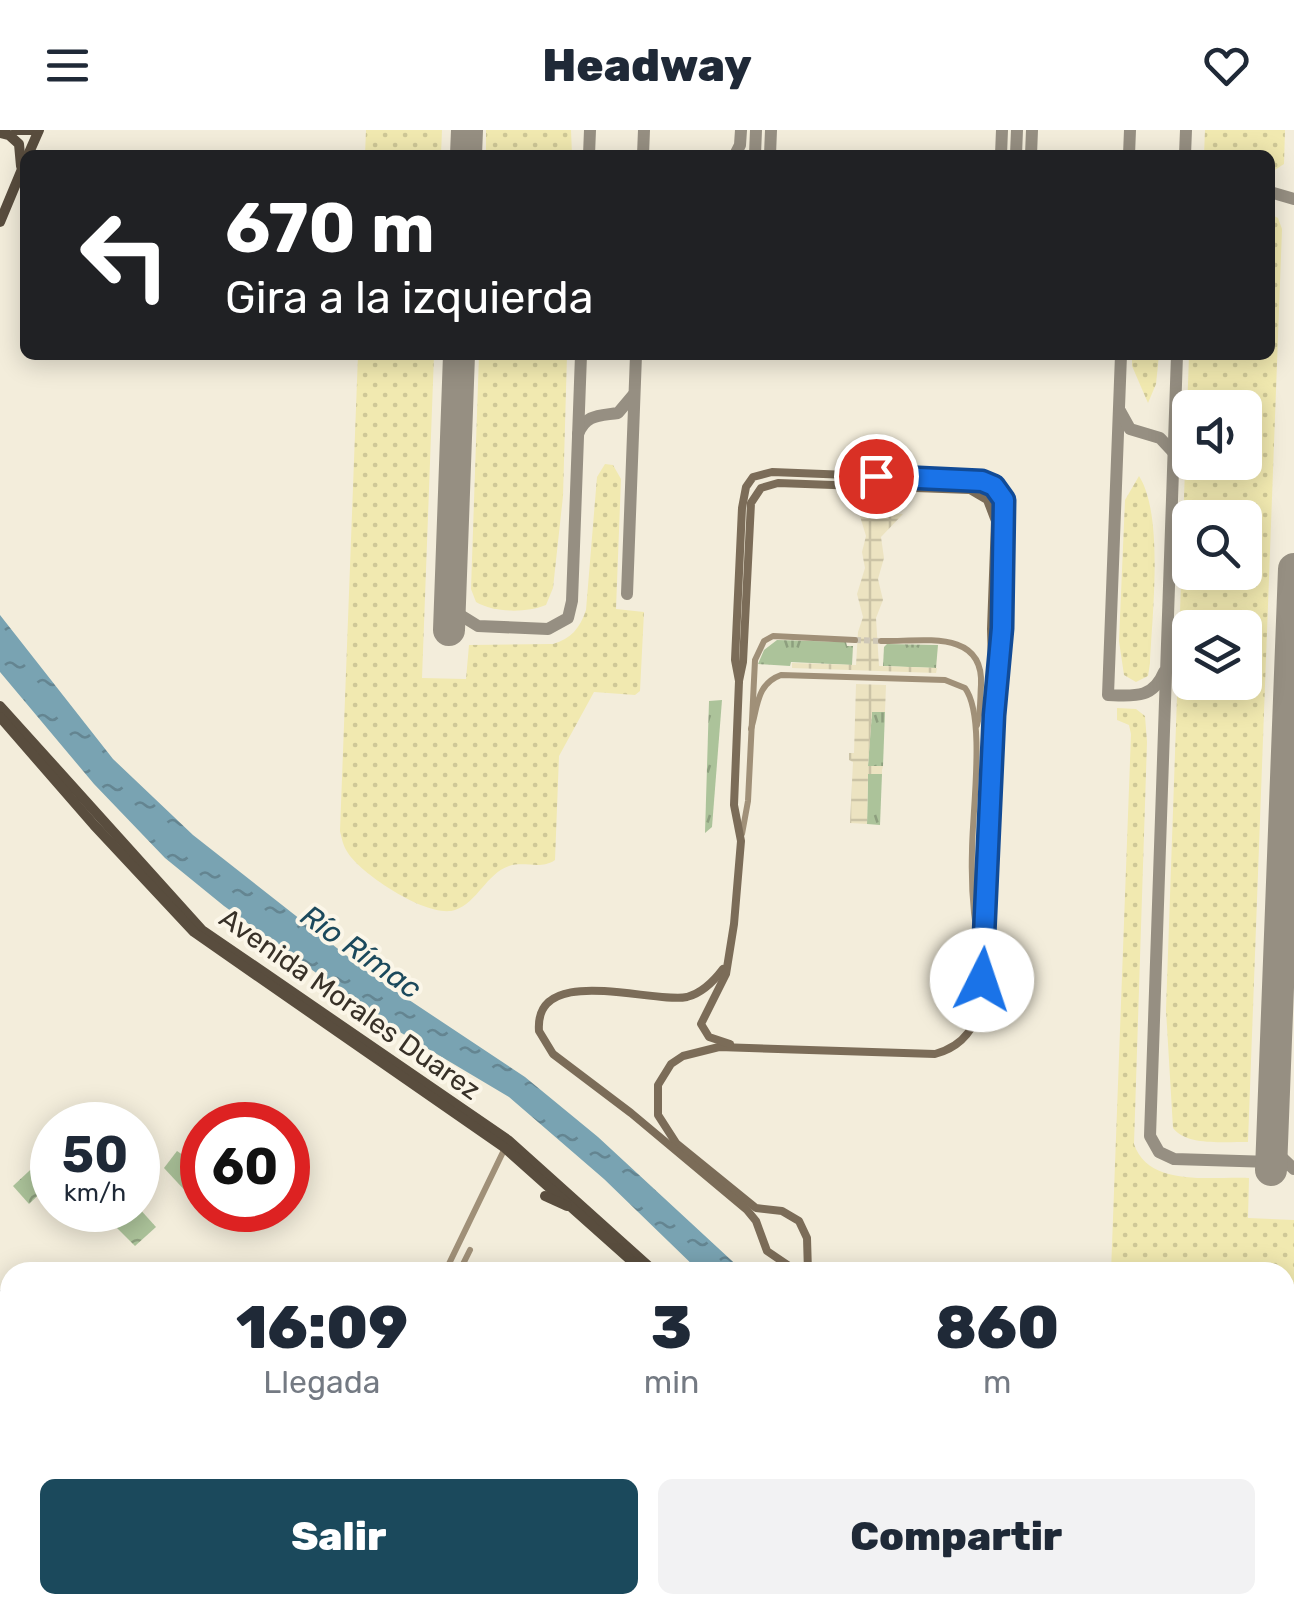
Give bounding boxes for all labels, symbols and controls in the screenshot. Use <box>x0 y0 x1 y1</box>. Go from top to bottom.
icon: menu <box>40 38 95 93</box>
icon: heart <box>1199 38 1254 93</box>
text: Headway <box>542 39 752 92</box>
text: 670 m <box>225 187 435 270</box>
icon: left <box>60 190 190 320</box>
text: Gira a la izquierda <box>225 271 594 324</box>
map controls <box>1172 390 1262 700</box>
button: sound <box>1172 390 1262 480</box>
pin <box>834 434 919 519</box>
icon: arrive <box>849 449 904 504</box>
button: search <box>1172 500 1262 590</box>
button: layers <box>1172 610 1262 700</box>
water label: Río Rímac <box>294 897 428 1007</box>
street label: Avenida Morales Duarez <box>213 901 487 1107</box>
position arrow <box>930 928 1034 1032</box>
speed limit sign: 60 <box>180 1102 310 1232</box>
text: 50 <box>62 1125 128 1185</box>
text: km/h <box>64 1178 126 1207</box>
text: 16:09 <box>236 1292 408 1363</box>
text: 3 <box>651 1292 692 1363</box>
text: 860 <box>935 1292 1059 1363</box>
text: Llegada <box>263 1363 380 1401</box>
text: min <box>644 1363 699 1401</box>
text: m <box>983 1363 1011 1401</box>
button: Salir <box>40 1479 638 1594</box>
button: Compartir <box>658 1479 1255 1594</box>

